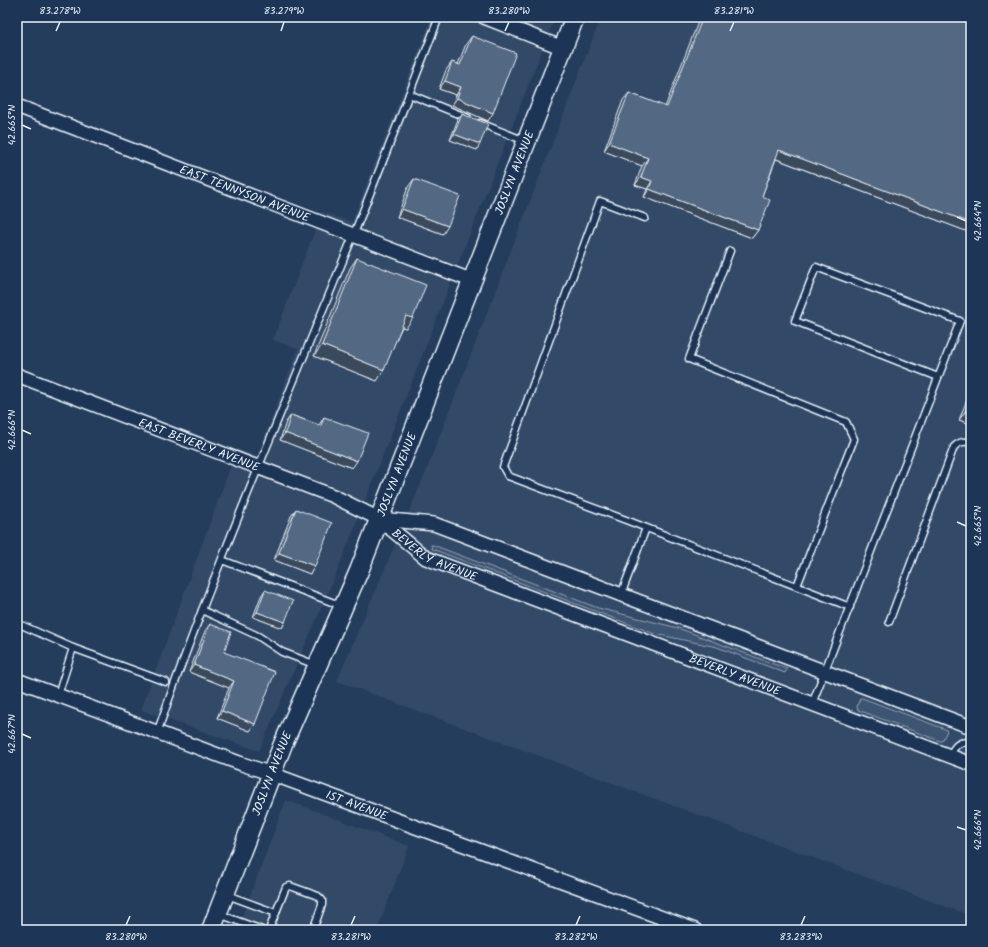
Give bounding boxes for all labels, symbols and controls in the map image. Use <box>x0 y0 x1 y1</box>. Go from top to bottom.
text: 83.278°W <box>39 3 81 19</box>
text: 83.279°W <box>264 3 304 19</box>
text: 83.280°W <box>488 3 530 19</box>
text: 83.281°W <box>714 3 754 19</box>
text: 42.665°N <box>4 105 20 145</box>
street label: JOSLYN AVENUE <box>489 127 540 217</box>
street label: EAST TENNYSON AVENUE <box>177 160 314 227</box>
text: 42.664°N <box>970 201 986 241</box>
text: 42.666°N <box>4 410 20 450</box>
street label: EAST BEVERLY AVENUE <box>136 413 263 477</box>
street label: JOSLYN AVENUE <box>372 429 422 519</box>
text: 42.665°N <box>970 506 986 546</box>
street label: BEVERLY AVENUE <box>388 524 481 586</box>
street label: BEVERLY AVENUE <box>686 649 784 701</box>
text: 42.667°N <box>4 714 20 754</box>
street label: JOSLYN AVENUE <box>247 727 297 818</box>
street label: 1ST AVENUE <box>323 785 391 826</box>
text: 42.666°N <box>970 810 986 850</box>
text: 83.280°W <box>105 929 147 945</box>
text: 83.281°W <box>331 929 371 945</box>
text: 83.282°W <box>555 929 598 945</box>
text: 83.283°W <box>780 929 823 945</box>

